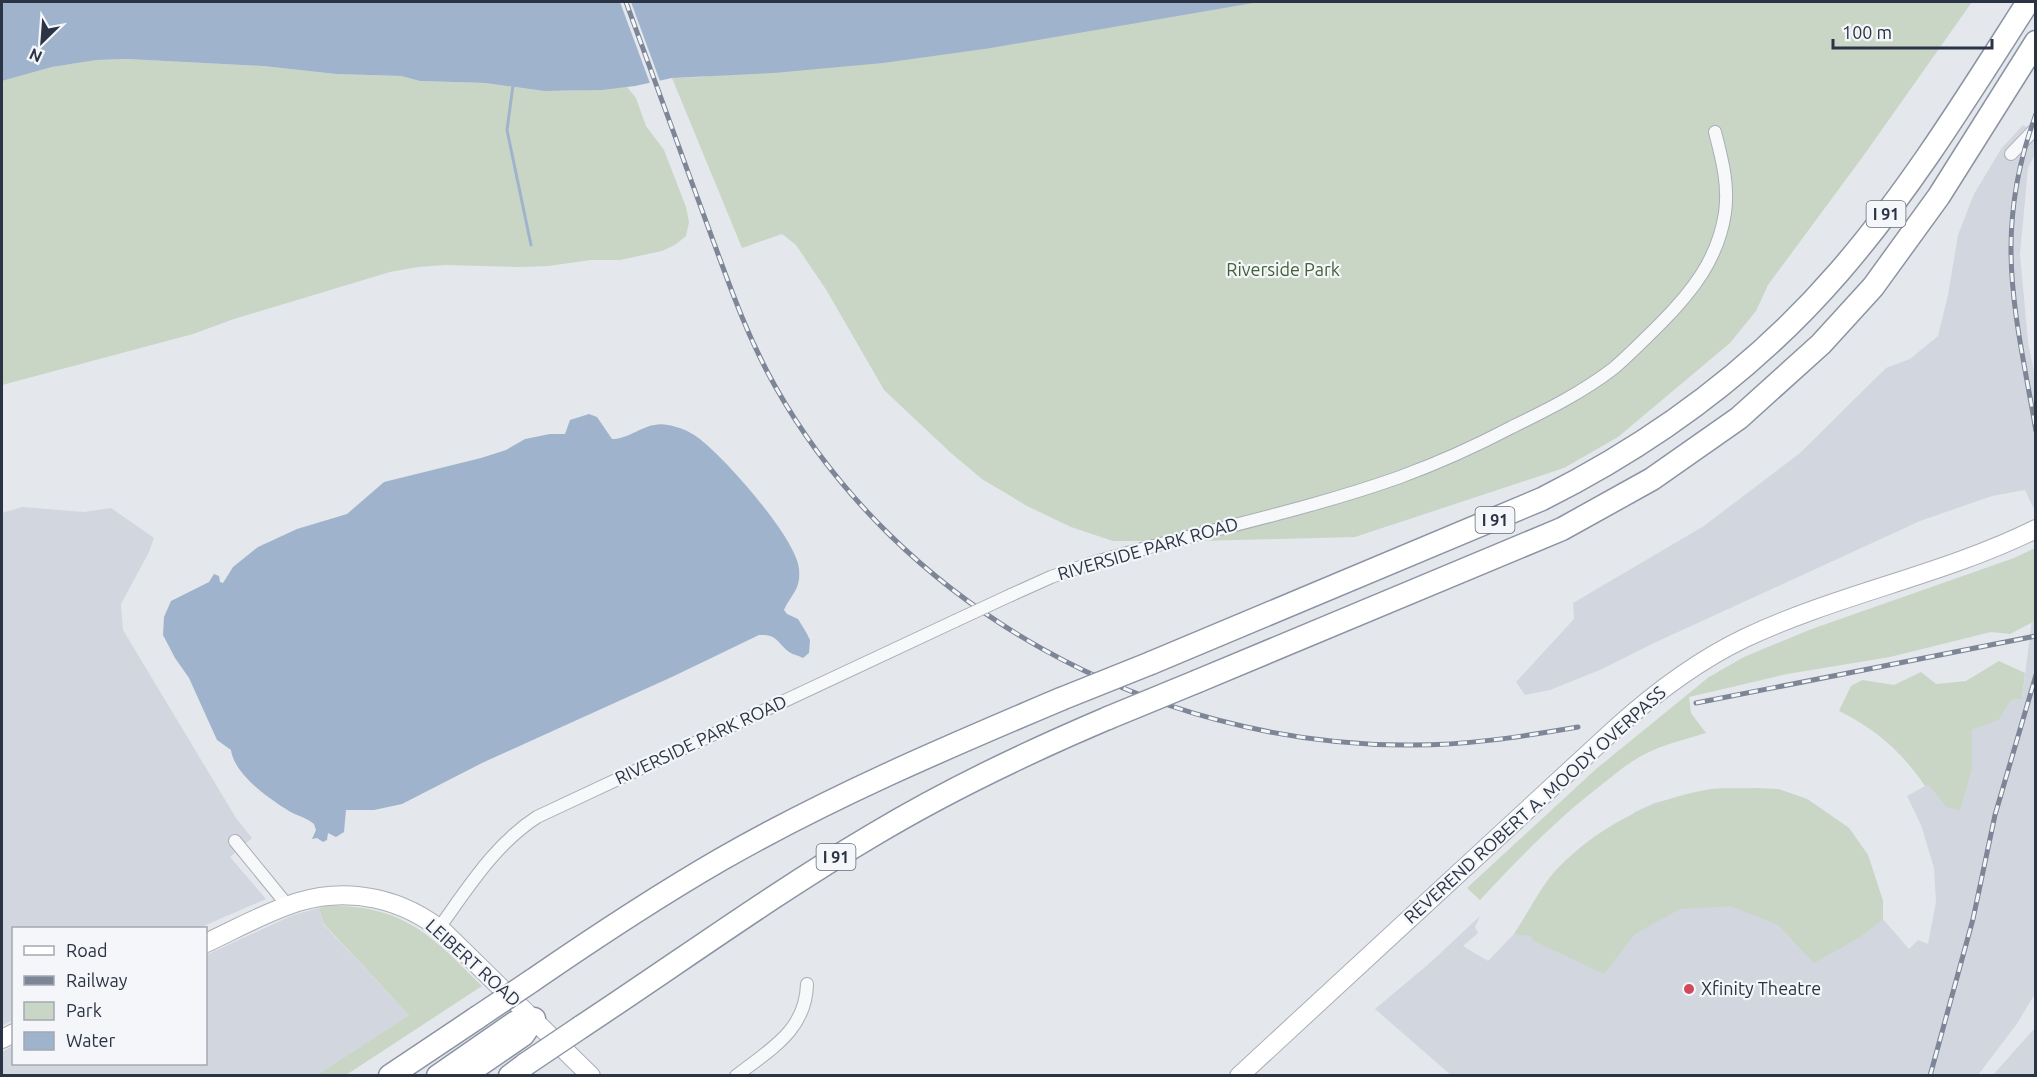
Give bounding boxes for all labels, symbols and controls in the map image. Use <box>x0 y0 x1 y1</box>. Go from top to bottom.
north arrow <box>12 12 72 72</box>
scale bar <box>1833 12 1992 50</box>
text: 100 m <box>1842 22 1892 42</box>
text: N <box>26 45 45 66</box>
road number: I 91 <box>1866 201 1906 227</box>
park label: Riverside Park <box>1226 259 1340 279</box>
road number: I 91 <box>1476 507 1514 533</box>
street label: RIVERSIDE PARK ROAD <box>1055 513 1240 583</box>
street label: REVEREND ROBERT A. MOODY OVERPASS <box>1400 682 1669 927</box>
street label: RIVERSIDE PARK ROAD <box>612 691 790 788</box>
road number: I 91 <box>816 844 856 870</box>
street label: LEIBERT ROAD <box>422 915 525 1010</box>
legend <box>12 927 207 1065</box>
text: Road <box>66 940 108 960</box>
text: Railway <box>66 970 128 990</box>
place label: Xfinity Theatre <box>1701 978 1821 998</box>
marker: Xfinity Theatre <box>1682 982 1696 996</box>
text: Park <box>66 1000 102 1020</box>
text: Water <box>66 1030 116 1050</box>

